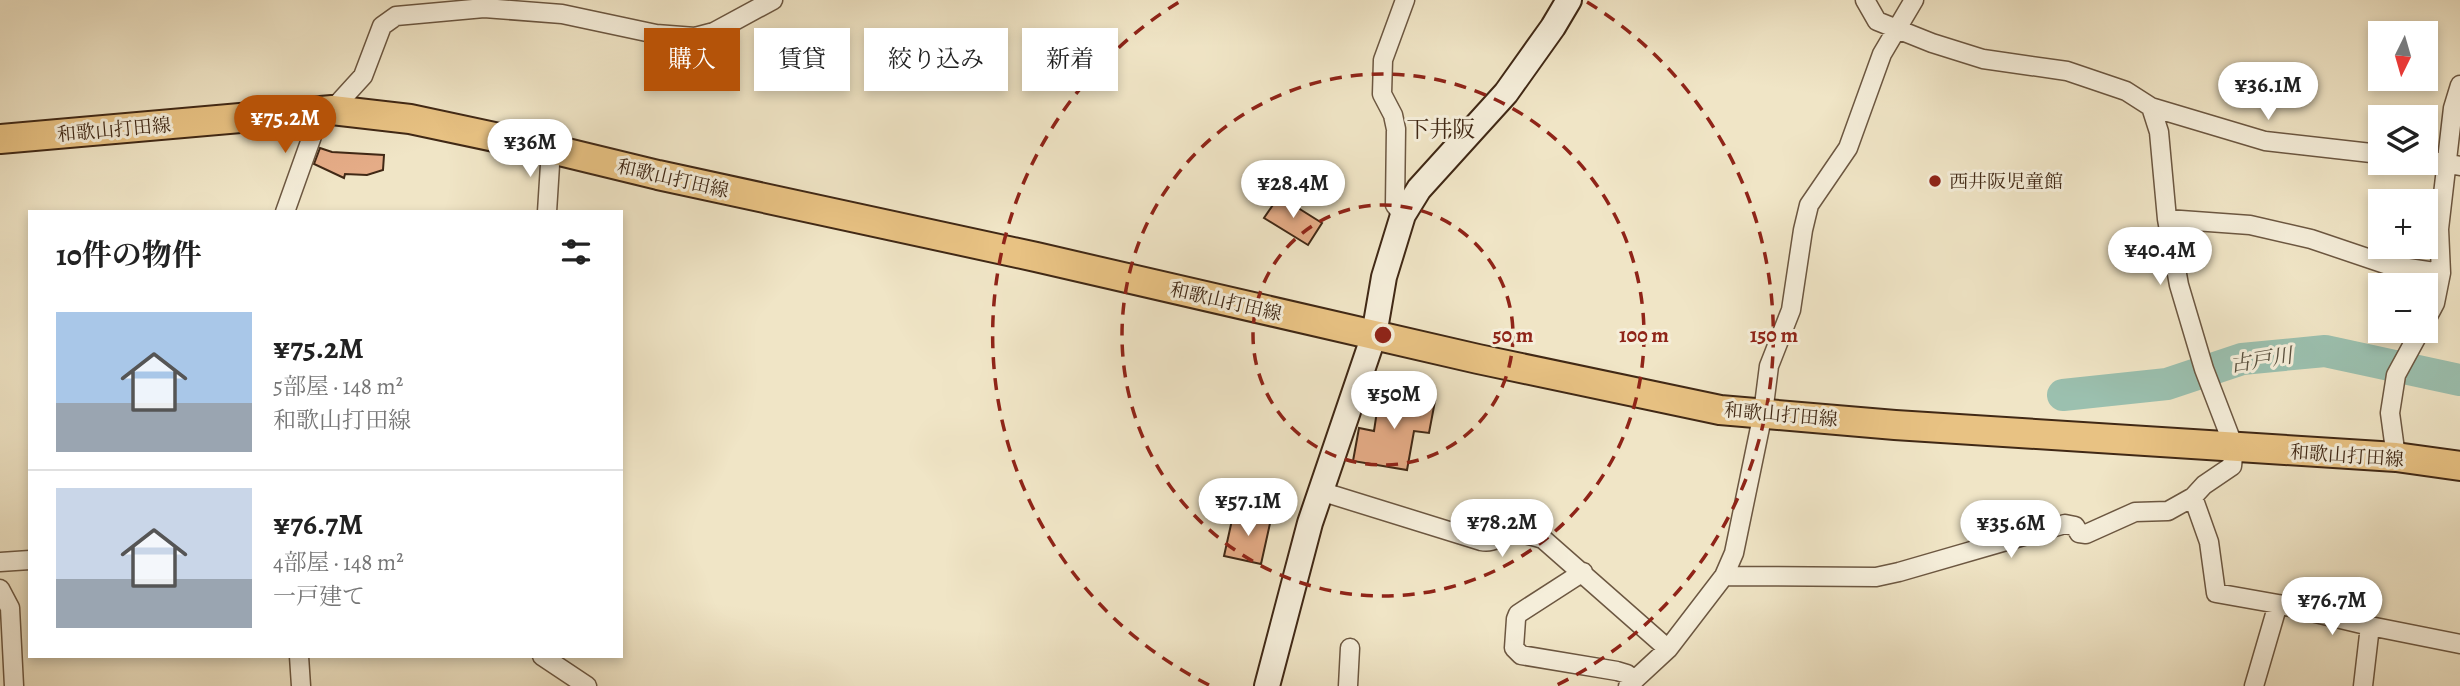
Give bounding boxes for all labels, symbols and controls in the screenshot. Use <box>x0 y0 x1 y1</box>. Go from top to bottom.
north arrow <box>2368 21 2438 91</box>
map controls <box>2368 21 2438 343</box>
chip: 購入 <box>644 28 740 91</box>
chip: 賃貸 <box>754 28 850 91</box>
chip: 絞り込み <box>864 28 1008 91</box>
chip: 新着 <box>1022 28 1118 91</box>
pin: ¥36.1M <box>2211 62 2325 122</box>
text: ¥36.1M <box>2234 69 2302 100</box>
pin: ¥75.2M <box>228 96 342 155</box>
text: ¥75.2M <box>250 102 320 133</box>
button: layers <box>2368 105 2438 175</box>
street label: 和歌山打田線 <box>56 112 172 148</box>
district label: 下井阪 <box>1407 114 1476 145</box>
pin: ¥36M <box>489 120 571 179</box>
text: ¥36M <box>503 126 557 157</box>
street label: 和歌山打田線 <box>614 153 731 204</box>
pin: ¥28.4M <box>1236 160 1350 220</box>
text: ¥28.4M <box>1257 167 1329 198</box>
place label: 西井阪児童館 <box>1949 169 2063 195</box>
marker: 西井阪児童館 <box>1927 173 1943 189</box>
button: + <box>2368 189 2438 259</box>
pin: ¥40.4M <box>2103 228 2217 287</box>
icon: filters <box>557 233 595 271</box>
text: ¥40.4M <box>2124 234 2196 265</box>
text: 10件の物件 <box>56 235 202 275</box>
button: − <box>2368 273 2438 343</box>
street label: 和歌山打田線 <box>1167 276 1284 327</box>
text: 50 m <box>1493 321 1534 349</box>
text: 100 m <box>1619 321 1669 349</box>
text: 150 m <box>1750 321 1799 349</box>
centre of rings <box>1371 323 1395 347</box>
text: ¥75.2M <box>273 328 364 368</box>
icon: home <box>112 340 196 424</box>
water label: 古戸川 <box>2228 341 2296 379</box>
text: 5部屋 · 148 m² <box>273 371 403 402</box>
pin: ¥50M <box>1353 372 1435 431</box>
text: ¥50M <box>1367 378 1421 409</box>
street label: 和歌山打田線 <box>1723 397 1839 433</box>
text: 和歌山打田線 <box>273 405 411 436</box>
street label: 和歌山打田線 <box>2289 439 2405 473</box>
pin: ¥57.1M <box>1191 478 1305 538</box>
text: ¥57.1M <box>1215 485 1281 516</box>
pin: ¥78.2M <box>1445 500 1559 559</box>
pin: ¥35.6M <box>1954 500 2068 560</box>
text: ¥76.7M <box>273 504 363 544</box>
text: ¥78.2M <box>1467 506 1537 537</box>
text: ¥35.6M <box>1976 507 2046 538</box>
icon: home <box>112 516 196 600</box>
text: 4部屋 · 148 m² <box>273 547 404 578</box>
pin: ¥76.7M <box>2275 578 2389 637</box>
text: 一戸建て <box>273 581 365 612</box>
text: ¥76.7M <box>2297 584 2367 615</box>

